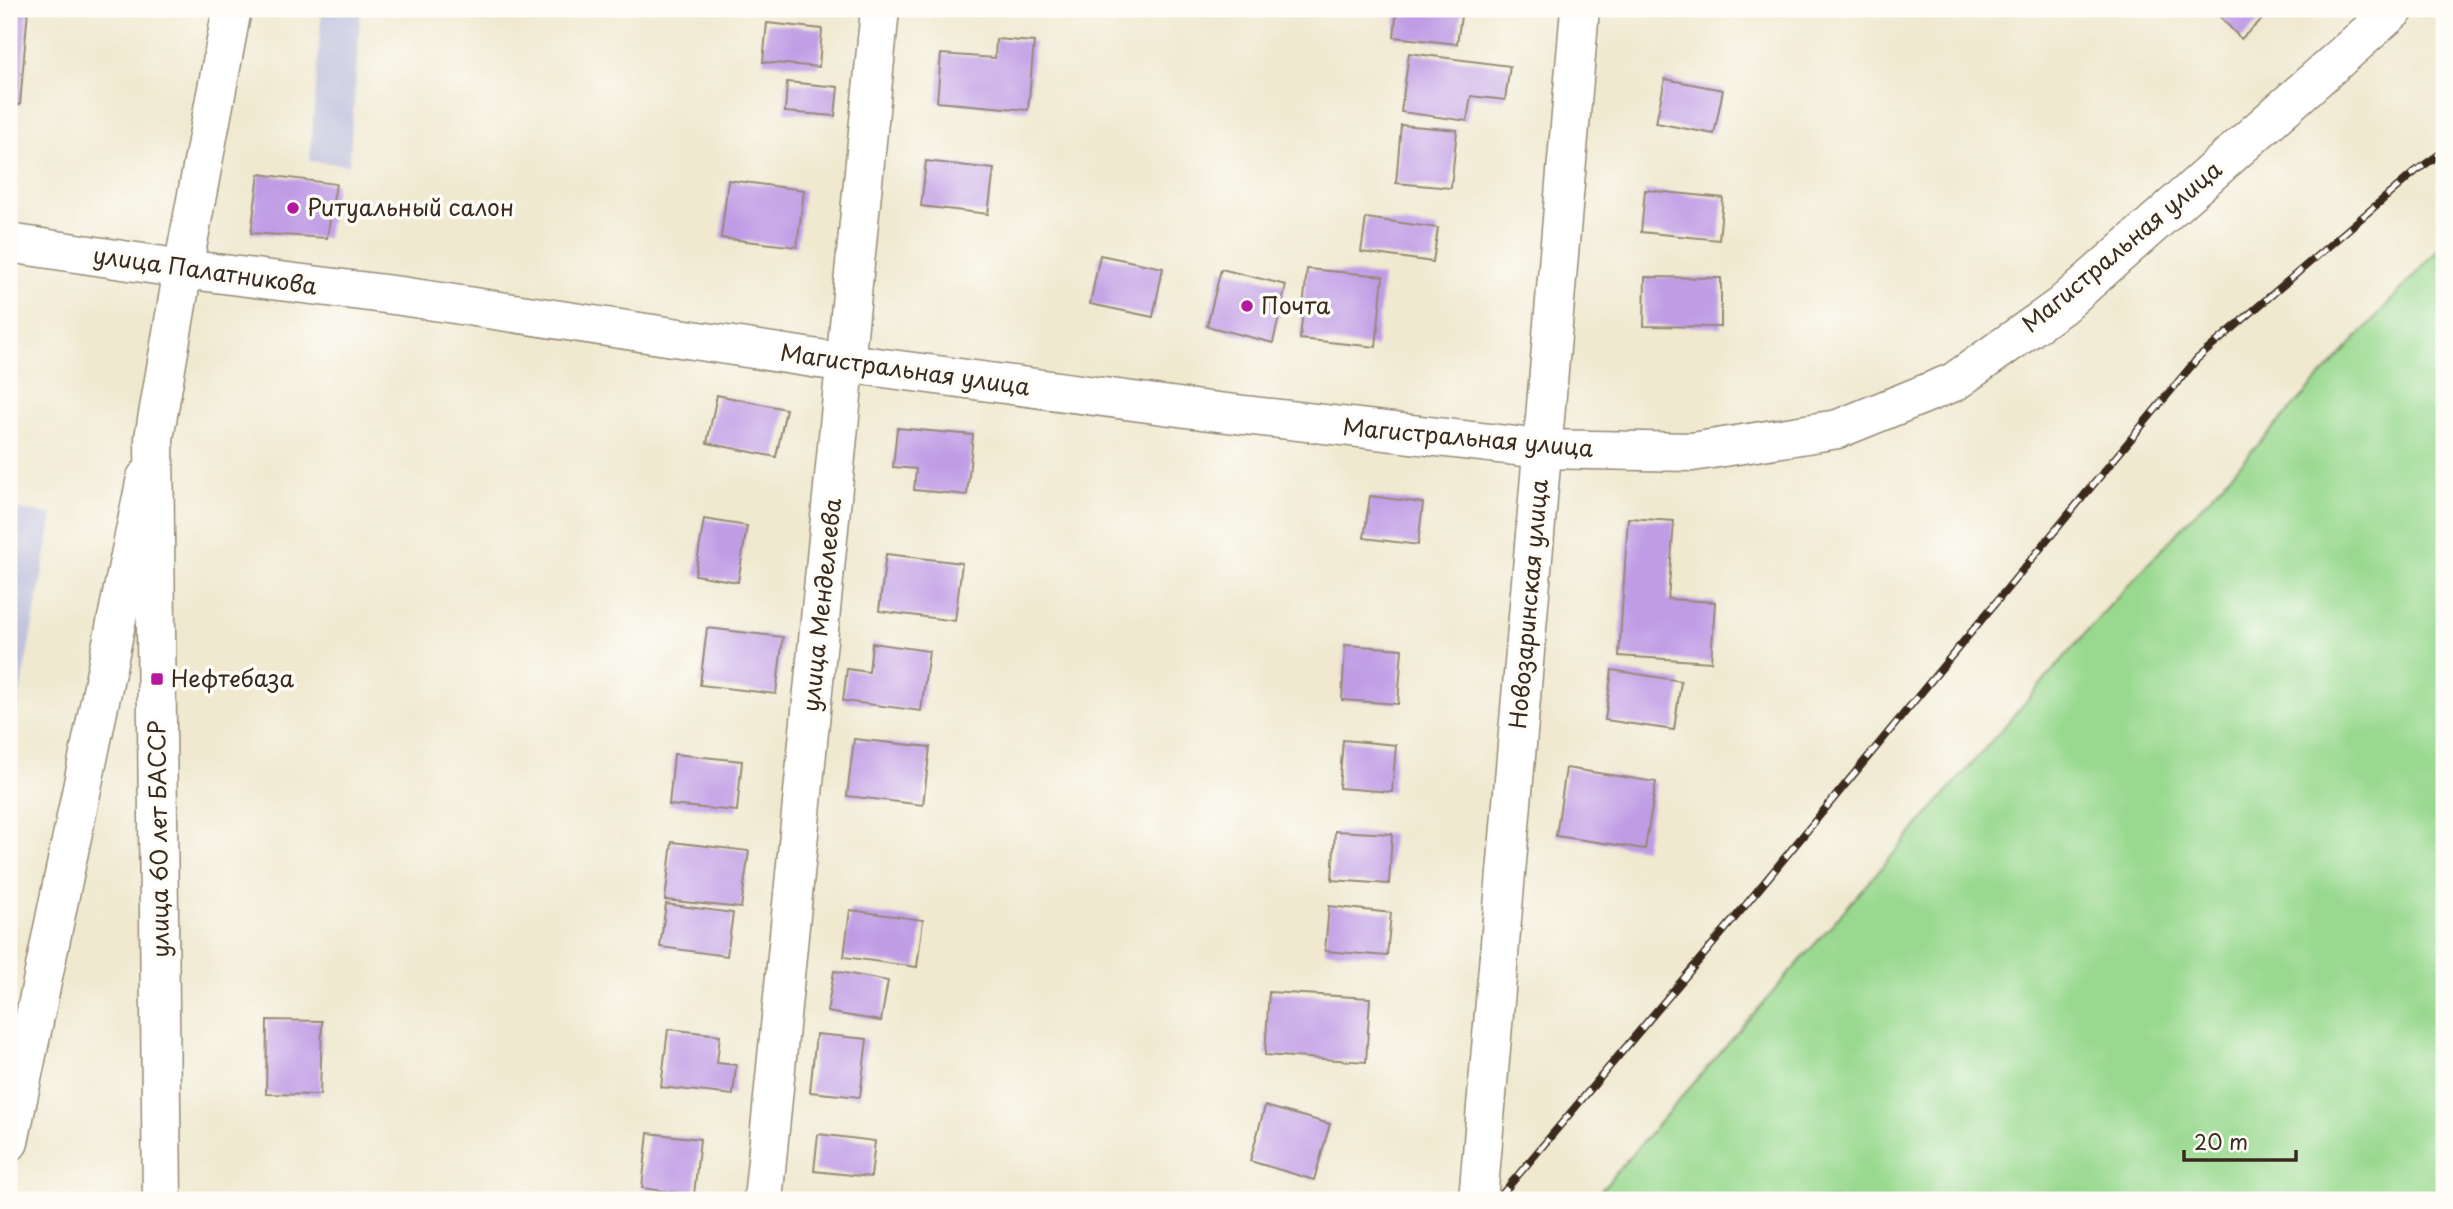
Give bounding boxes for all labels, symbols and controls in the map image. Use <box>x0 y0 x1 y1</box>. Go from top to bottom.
street label: Магистральная улица <box>2013 151 2229 340</box>
place label: Ритуальный салон <box>307 189 514 224</box>
marker: Ритуальный салон <box>285 200 301 216</box>
street label: улица Палатникова <box>91 236 320 303</box>
place label: Почта <box>1261 287 1331 322</box>
marker: Почта <box>1239 298 1255 314</box>
street label: Магистральная улица <box>778 334 1033 403</box>
street label: Магистральная улица <box>1341 408 1596 465</box>
street label: Новозаринская улица <box>1499 477 1556 730</box>
street label: улица Менделеева <box>792 496 849 713</box>
place label: Нефтебаза <box>171 660 294 695</box>
marker: Нефтебаза <box>149 671 165 687</box>
street label: улица 60 лет БАССР <box>138 720 177 958</box>
scale bar <box>2184 1118 2296 1162</box>
text: 20 m <box>2194 1125 2248 1157</box>

